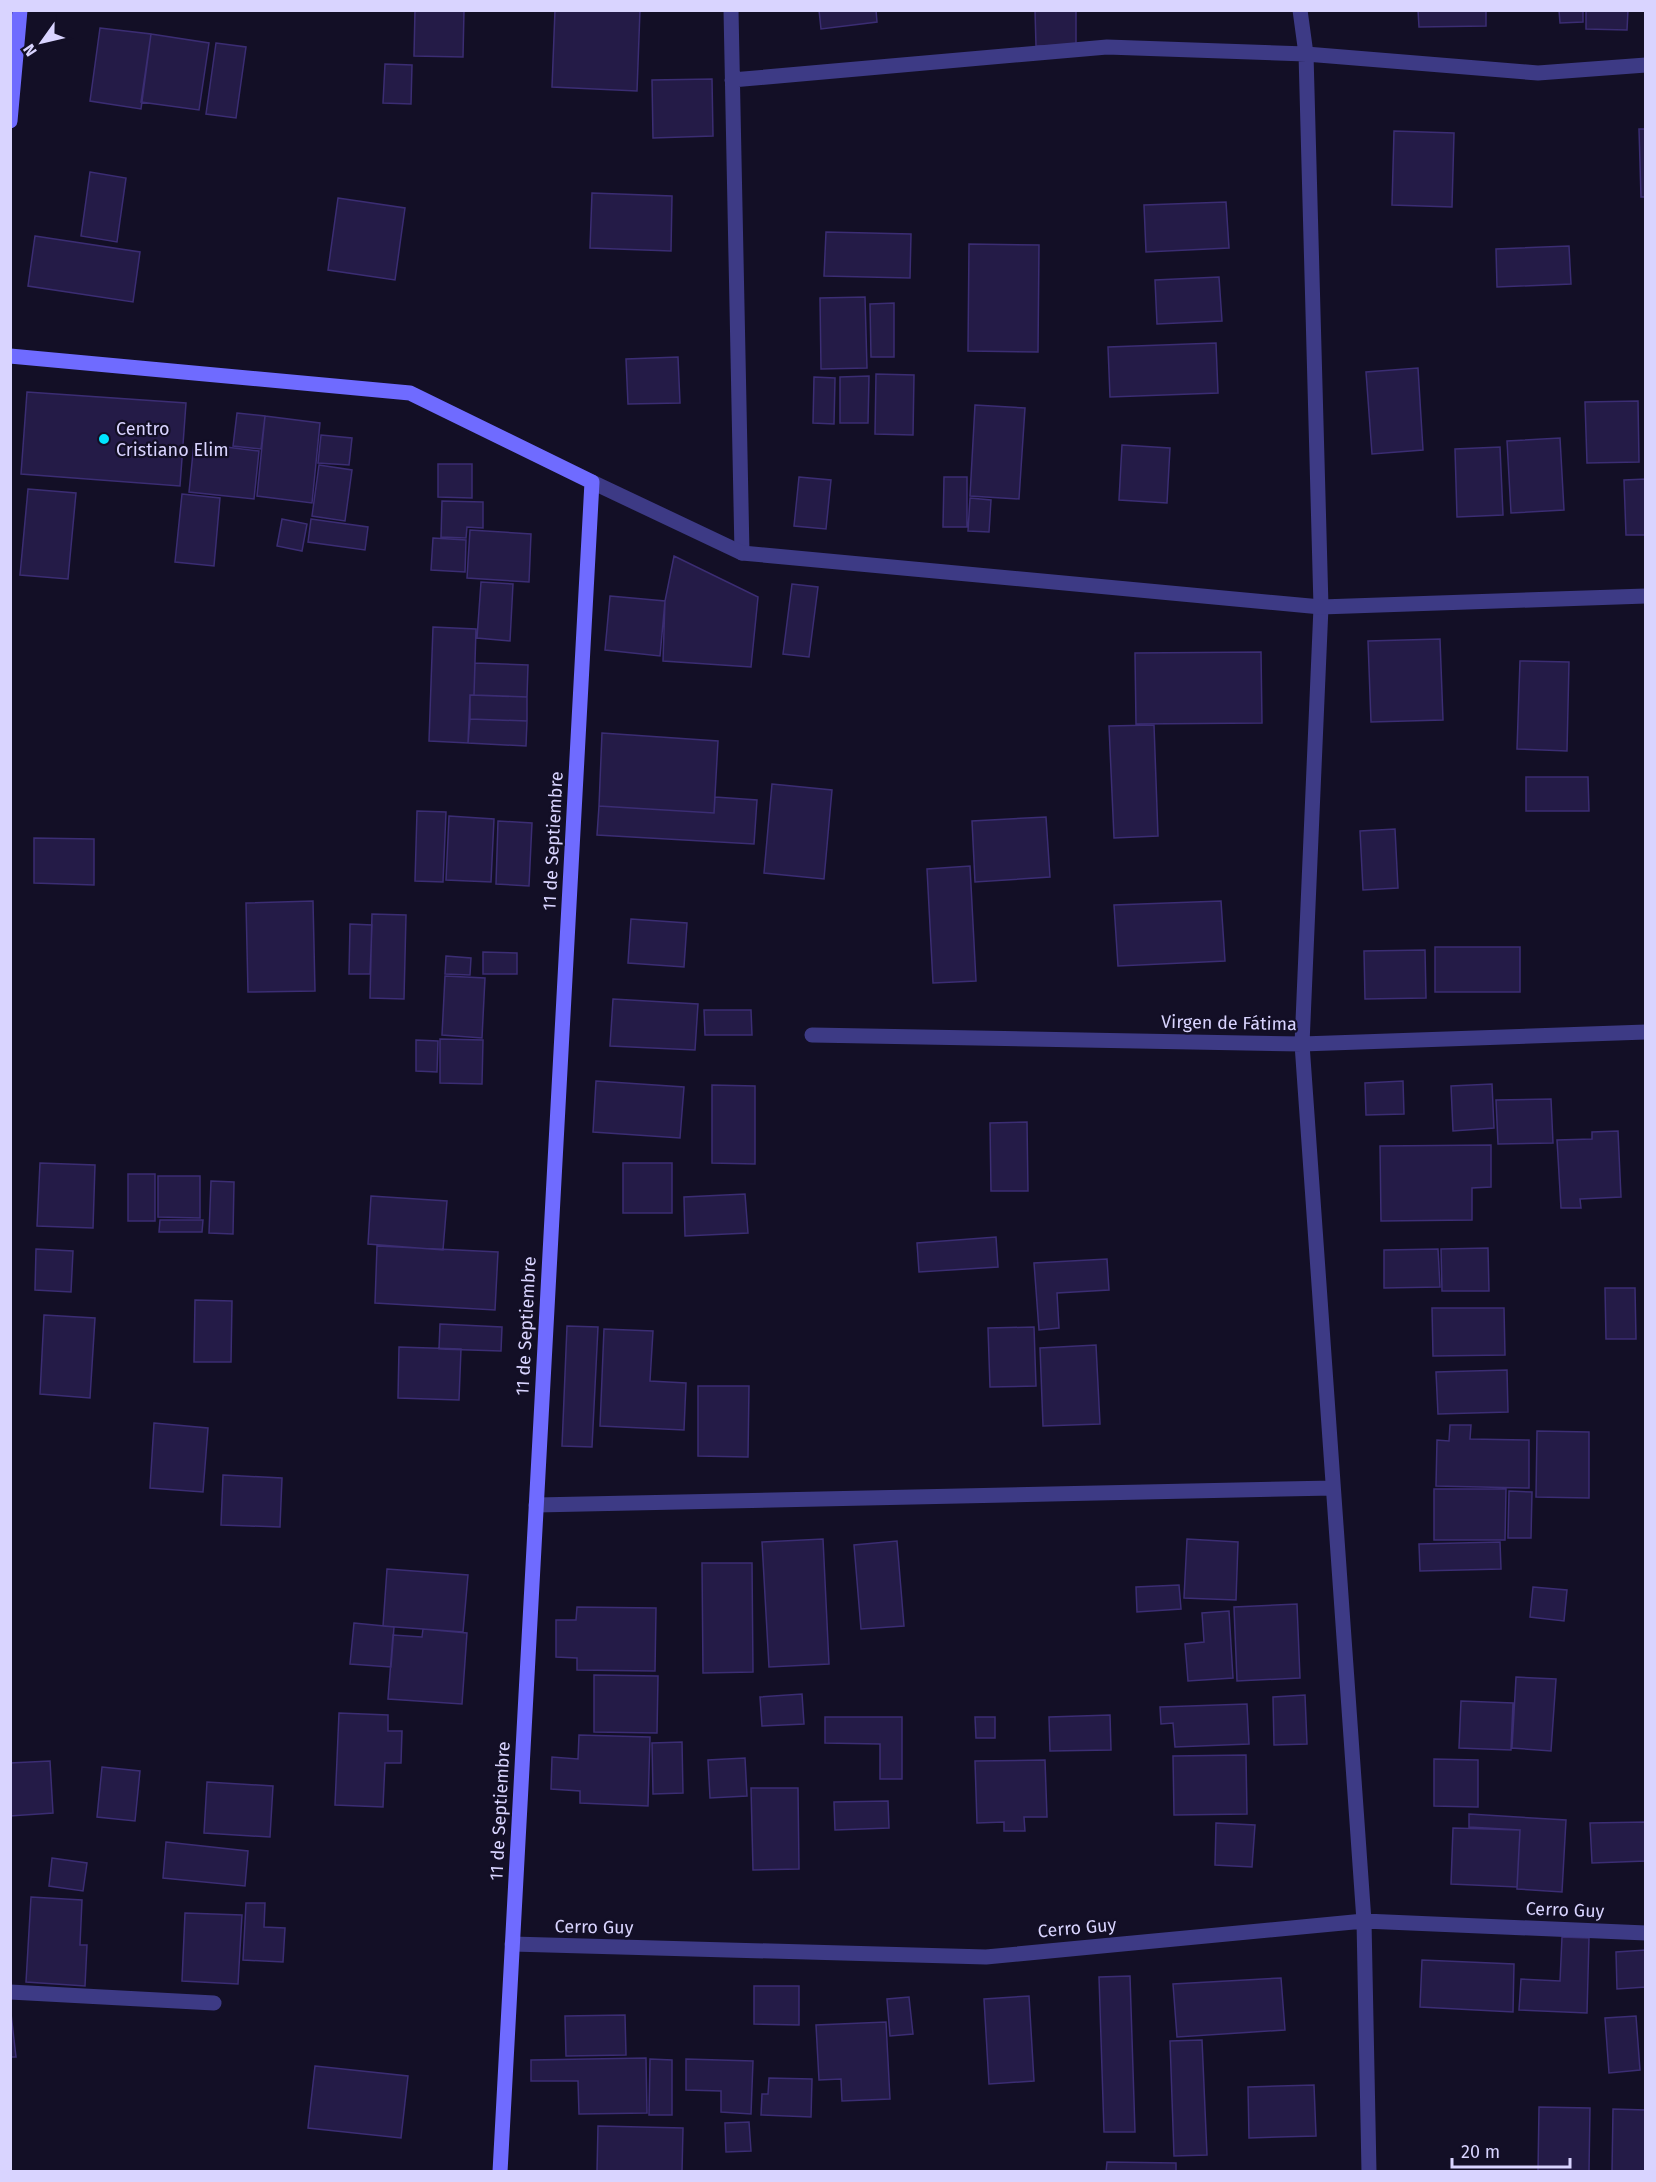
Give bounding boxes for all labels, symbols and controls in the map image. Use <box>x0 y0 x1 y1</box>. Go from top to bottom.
north arrow <box>12 12 72 72</box>
text: N <box>19 40 41 60</box>
place label: Centro Cristiano Elim <box>116 418 229 461</box>
marker: Centro Cristiano Elim <box>97 432 111 446</box>
street label: 11 de Septiembre <box>538 771 568 911</box>
street label: Virgen de Fátima <box>1161 1011 1297 1035</box>
street label: 11 de Septiembre <box>511 1256 541 1396</box>
street label: 11 de Septiembre <box>485 1741 515 1881</box>
street label: Cerro Guy <box>1525 1898 1605 1922</box>
street label: Cerro Guy <box>1037 1914 1117 1942</box>
street label: Cerro Guy <box>554 1915 634 1939</box>
scale bar <box>1452 2131 1570 2169</box>
text: 20 m <box>1461 2141 1500 2163</box>

